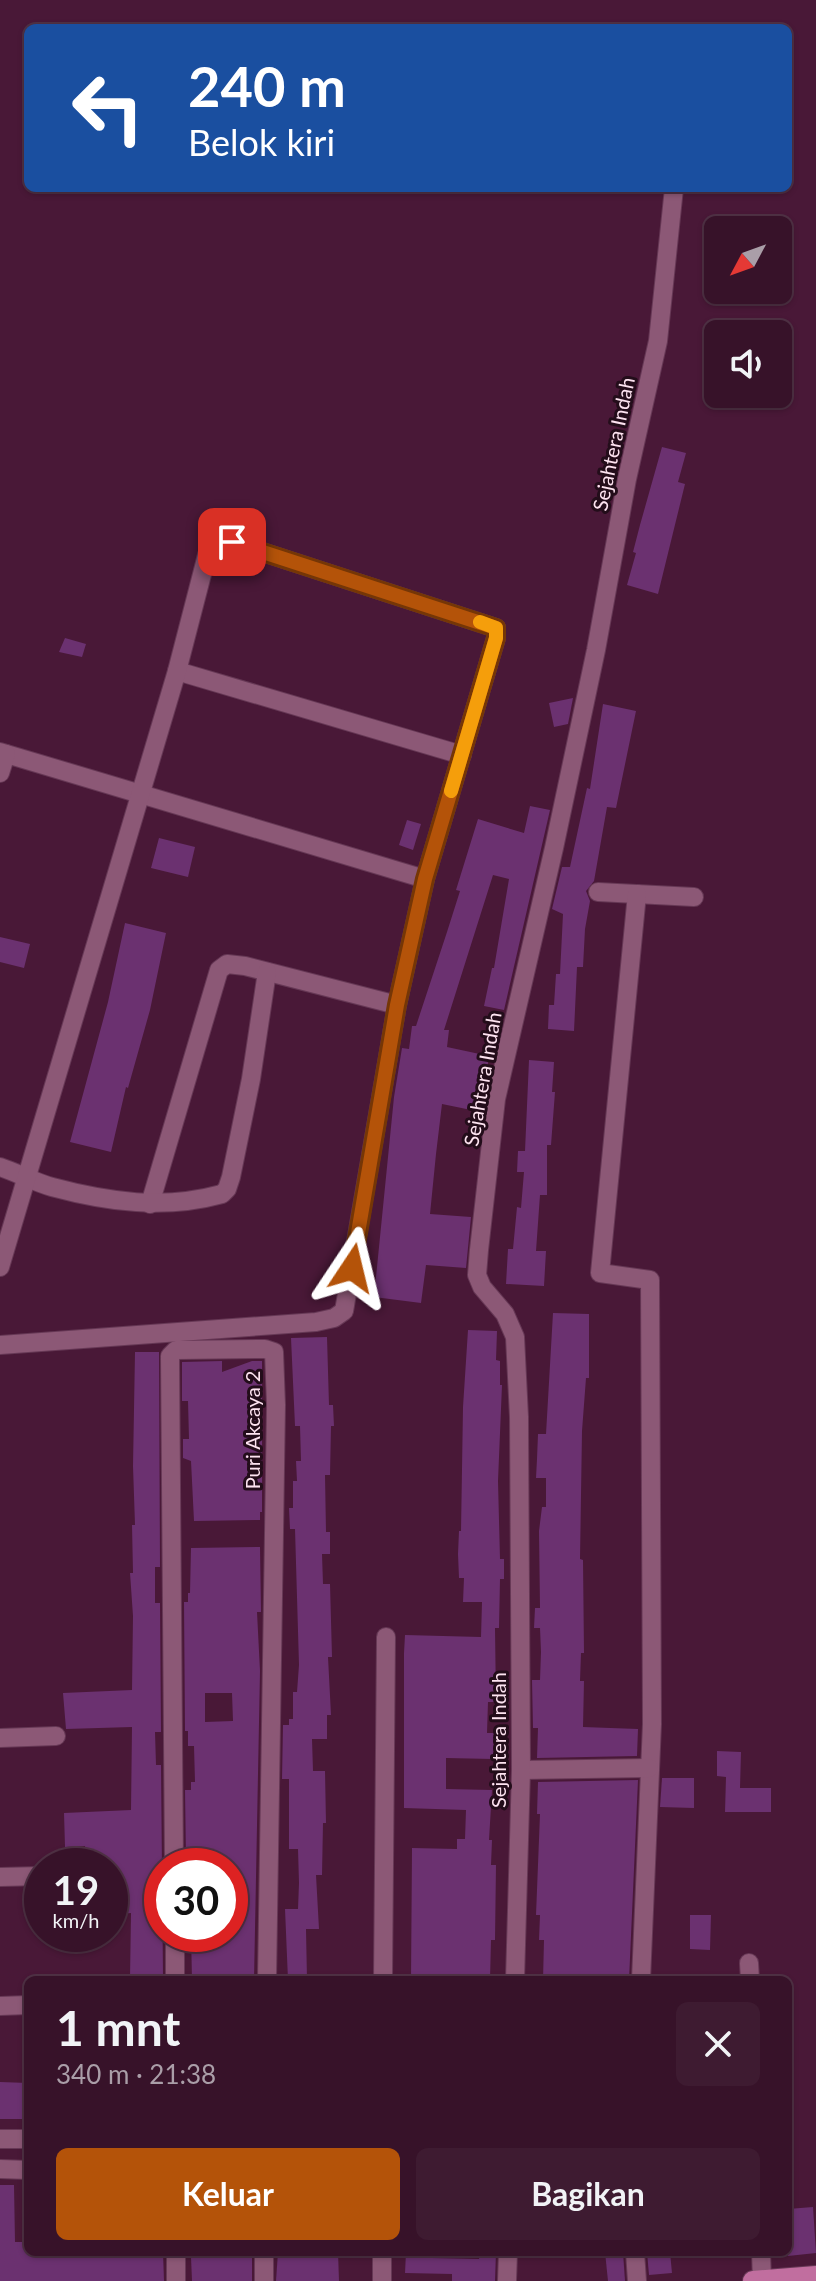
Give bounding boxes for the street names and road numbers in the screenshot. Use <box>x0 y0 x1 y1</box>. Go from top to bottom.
street label: Sejahtera Indah <box>587 375 639 513</box>
street label: Sejahtera Indah <box>458 1010 506 1148</box>
street label: Puri Akcaya 2 <box>240 1371 264 1489</box>
street label: Sejahtera Indah <box>486 1672 510 1808</box>

